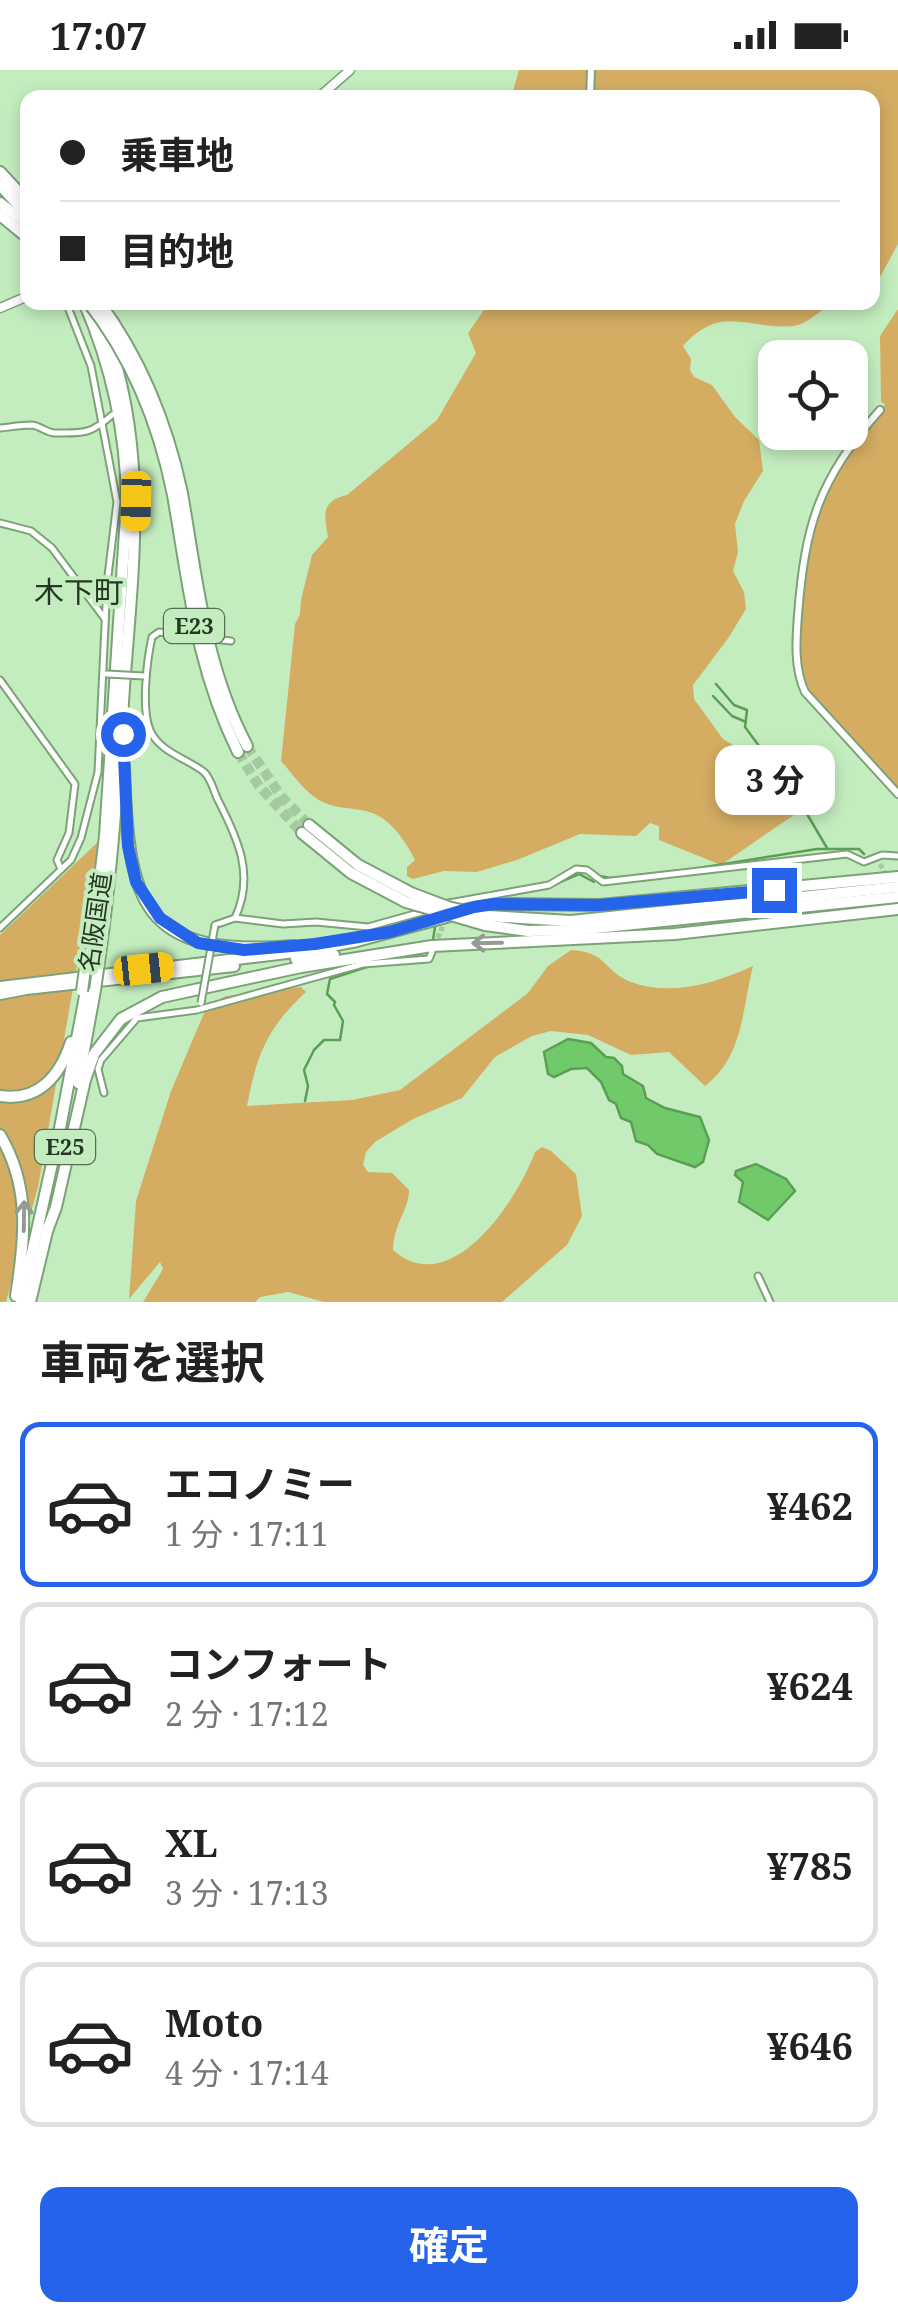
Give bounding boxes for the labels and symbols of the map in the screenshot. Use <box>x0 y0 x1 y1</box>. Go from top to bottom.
car <box>120 471 152 531</box>
district label: 木下町 <box>34 571 124 612</box>
road number: E23 <box>164 609 224 643</box>
route start <box>101 712 146 757</box>
callout: 3 分 <box>714 745 834 815</box>
route end <box>752 868 797 913</box>
street label: 名阪国道 <box>70 870 118 974</box>
one-way arrow <box>472 934 504 952</box>
car <box>113 951 175 987</box>
road number: E25 <box>35 1130 95 1164</box>
one-way arrow <box>14 1201 33 1233</box>

